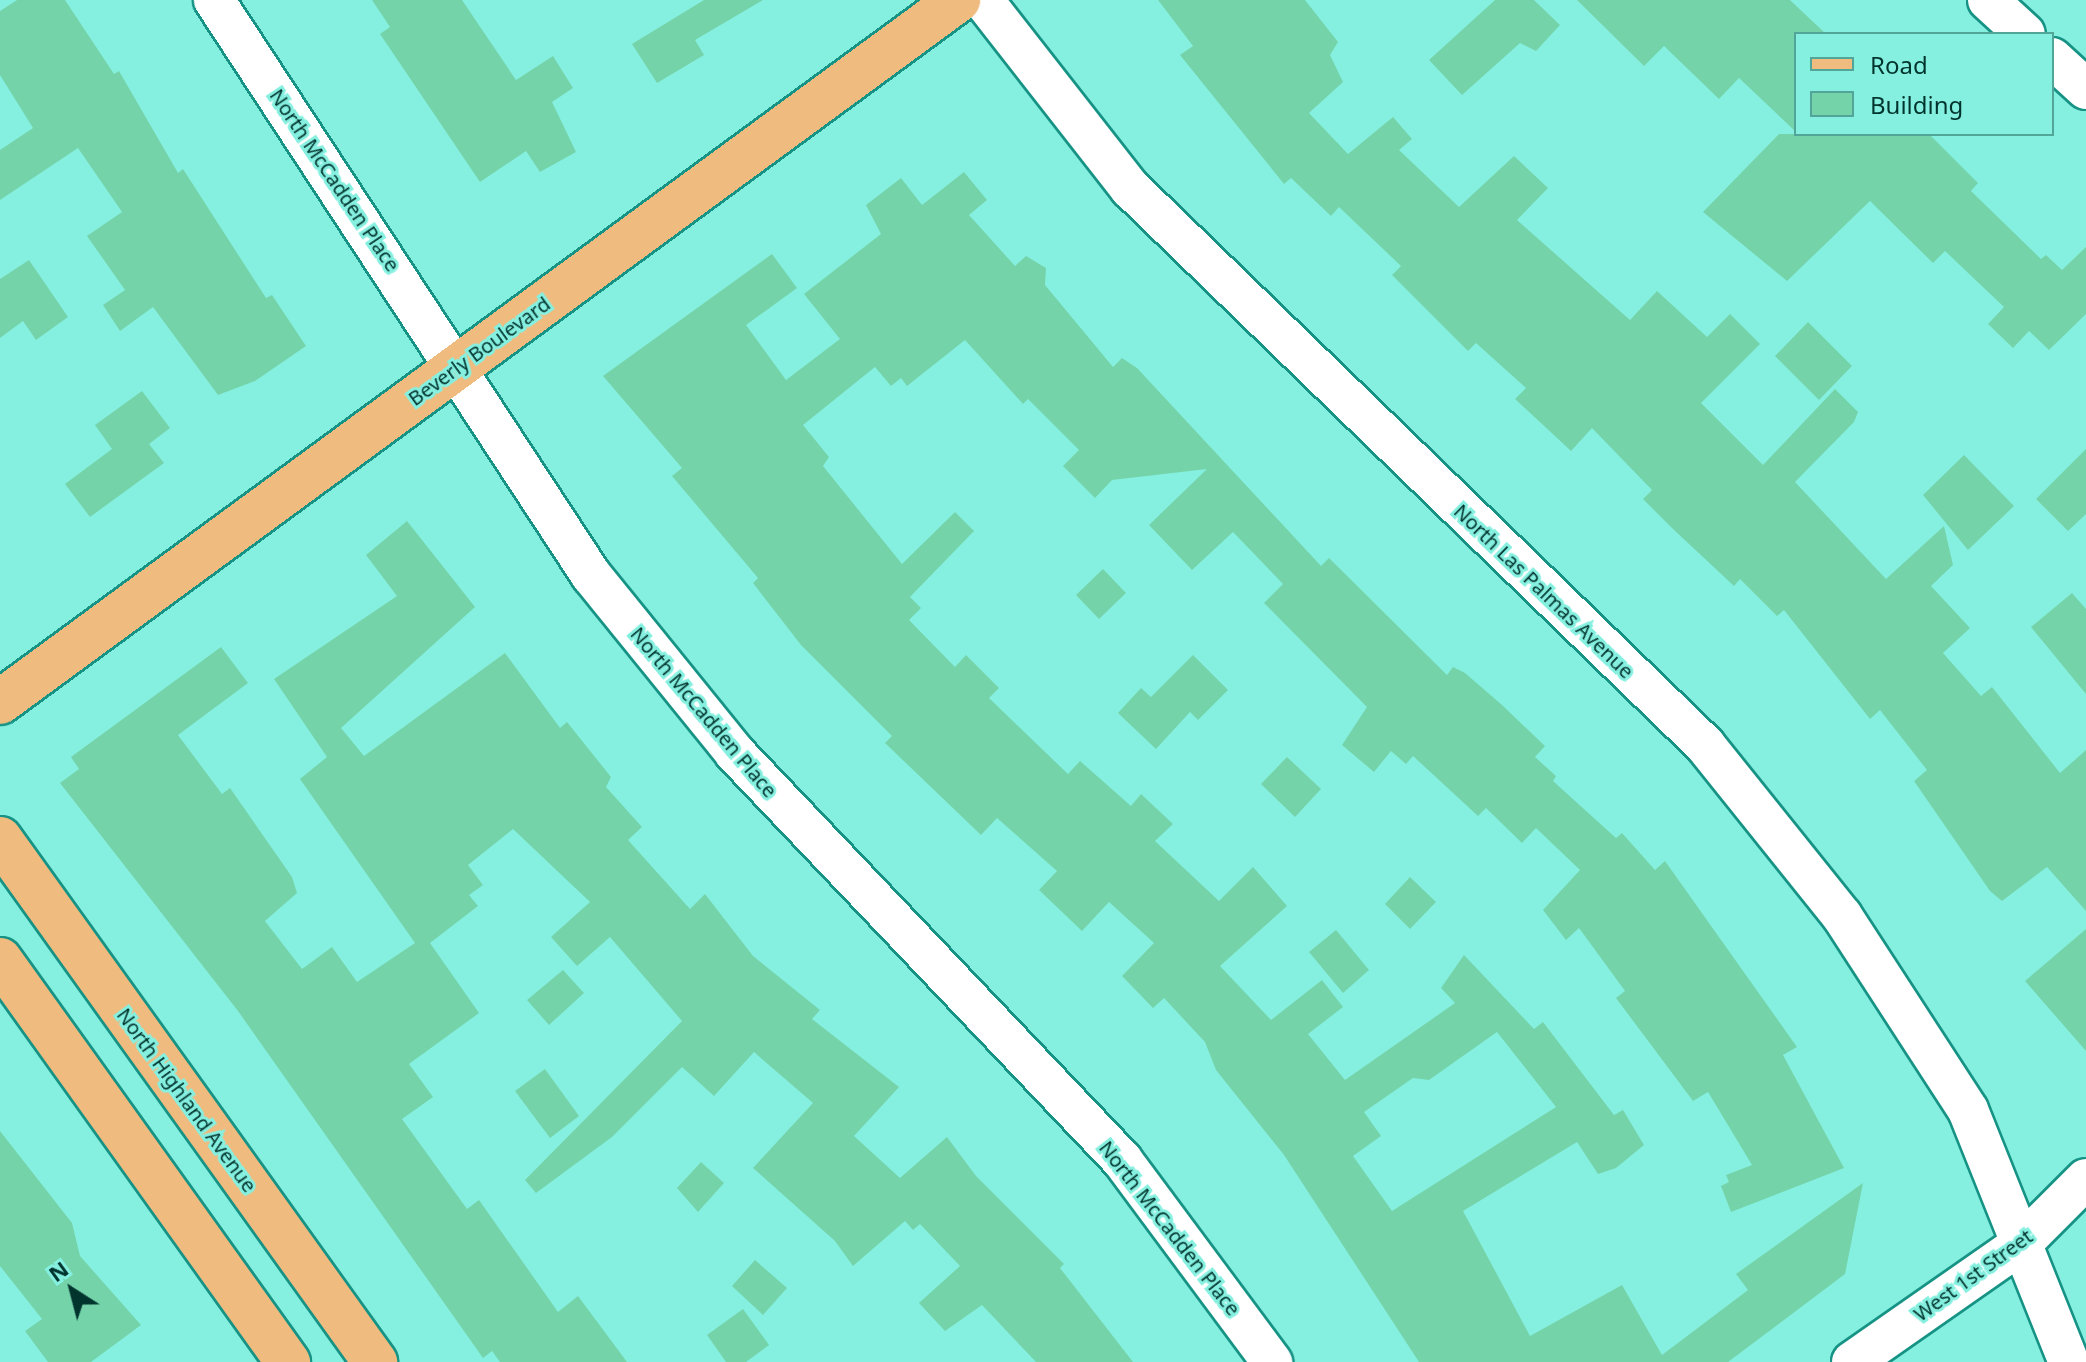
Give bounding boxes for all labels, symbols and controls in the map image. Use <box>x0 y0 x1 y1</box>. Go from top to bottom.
legend <box>1794 32 2054 136</box>
text: Road <box>1870 48 1928 81</box>
street label: North McCadden Place <box>265 84 405 276</box>
text: Building <box>1870 88 1963 121</box>
street label: Beverly Boulevard <box>404 292 554 410</box>
street label: North Las Palmas Avenue <box>1449 499 1639 683</box>
street label: North McCadden Place <box>626 622 782 802</box>
street label: North Highland Avenue <box>112 1003 262 1197</box>
street label: North McCadden Place <box>1094 1136 1246 1320</box>
street label: West 1st Street <box>1909 1224 2037 1326</box>
north arrow <box>32 1250 112 1330</box>
text: N <box>42 1253 74 1288</box>

